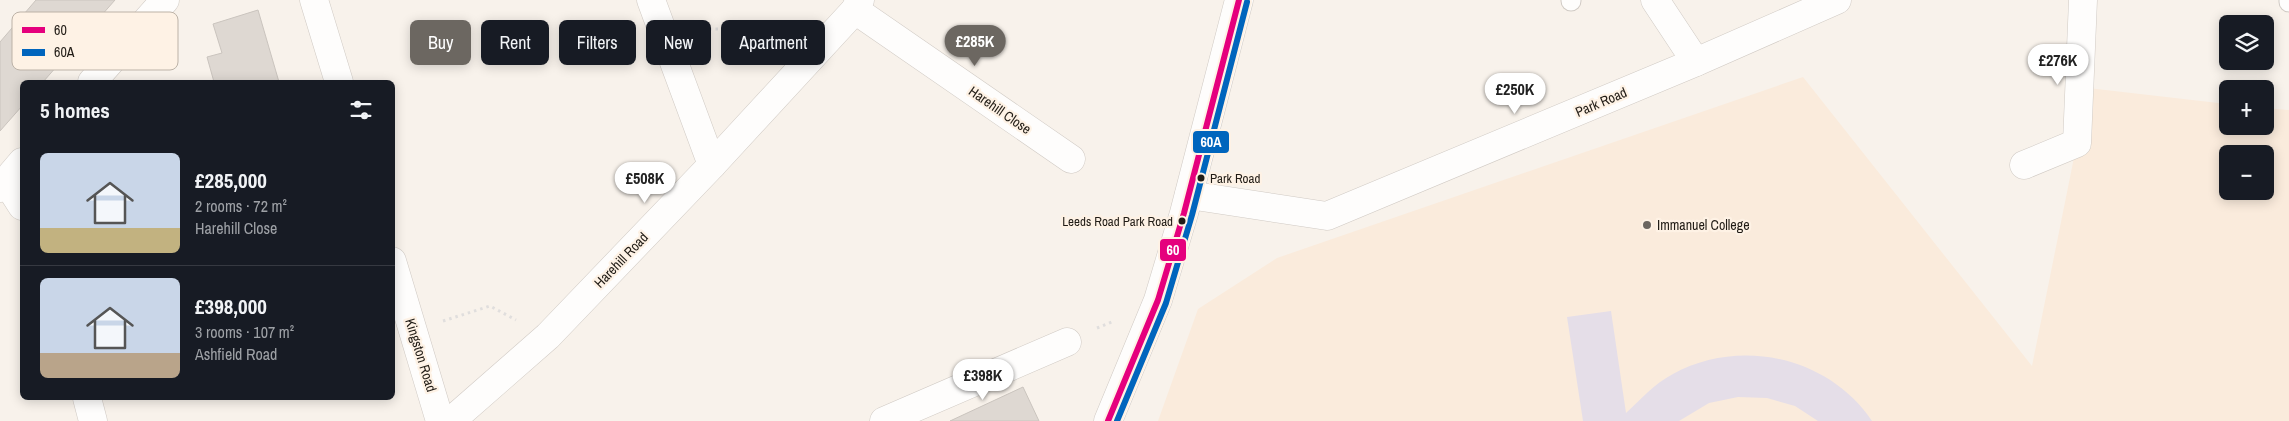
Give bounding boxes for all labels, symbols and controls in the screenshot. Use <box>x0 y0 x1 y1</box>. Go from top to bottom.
legend <box>12 12 178 70</box>
map controls <box>2219 15 2274 200</box>
button: layers <box>2219 15 2274 70</box>
chip: Buy <box>410 20 471 65</box>
chip: Rent <box>481 20 549 65</box>
chip: Filters <box>559 20 636 65</box>
chip: New <box>646 20 711 65</box>
chip: Apartment <box>721 20 825 65</box>
text: 60 <box>54 21 67 39</box>
pin: £285K <box>940 24 1010 67</box>
text: £285K <box>956 30 994 52</box>
text: 60A <box>54 43 75 61</box>
pin: £276K <box>2023 44 2093 86</box>
text: £276K <box>2039 49 2077 71</box>
pin: £250K <box>1480 72 1550 115</box>
text: £250K <box>1496 78 1534 100</box>
button: + <box>2219 80 2274 135</box>
street label: Harehill Close <box>965 82 1035 138</box>
street label: Park Road <box>1573 83 1629 121</box>
text: 5 homes <box>40 96 110 125</box>
icon: filters <box>347 96 375 124</box>
line badge: 60A <box>1192 130 1230 154</box>
text: 60A <box>1200 133 1222 151</box>
button: − <box>2219 145 2274 200</box>
pin: £508K <box>610 162 680 204</box>
text: £285,000 <box>195 166 267 195</box>
text: £508K <box>626 167 664 189</box>
place label: Park Road <box>1210 170 1260 187</box>
icon: home <box>80 173 140 233</box>
marker: Park Road <box>1196 173 1206 183</box>
text: 2 rooms · 72 m² <box>195 195 287 217</box>
place label: Leeds Road Park Road <box>1062 213 1173 230</box>
marker: Leeds Road Park Road <box>1177 216 1187 226</box>
place label: Immanuel College <box>1657 216 1750 234</box>
text: Harehill Close <box>195 217 277 239</box>
marker: Immanuel College <box>1641 219 1653 231</box>
street label: Harehill Road <box>590 229 652 291</box>
line badge: 60 <box>1159 238 1187 262</box>
text: 60 <box>1167 241 1179 259</box>
text: £398,000 <box>195 292 267 321</box>
icon: home <box>80 298 140 358</box>
street label: Kingston Road <box>401 316 441 394</box>
text: 3 rooms · 107 m² <box>195 321 294 343</box>
text: Ashfield Road <box>195 343 277 365</box>
pin: £398K <box>948 358 1018 401</box>
text: £398K <box>964 364 1002 386</box>

